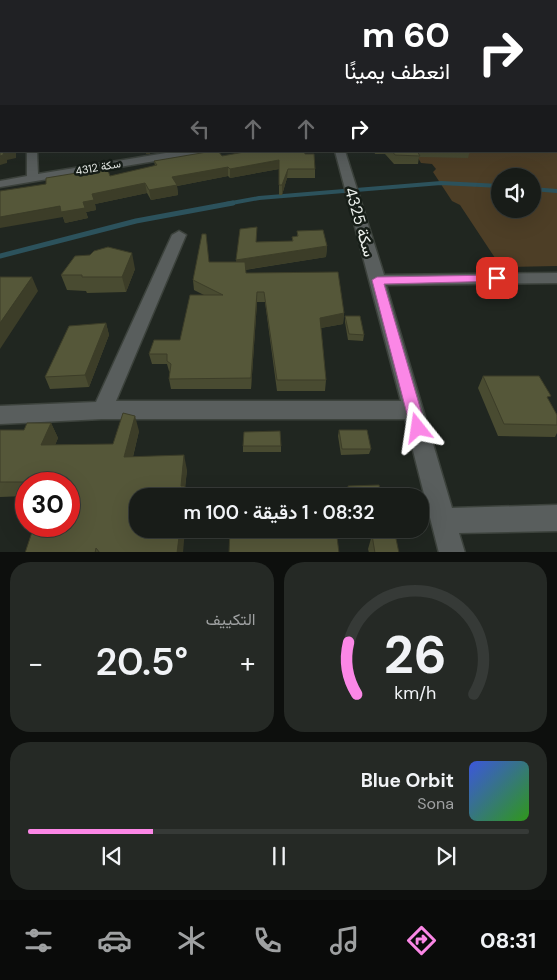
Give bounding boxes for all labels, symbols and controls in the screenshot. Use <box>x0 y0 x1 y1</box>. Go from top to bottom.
text: 60 m <box>362 12 450 58</box>
icon: right <box>468 20 533 85</box>
text: انعطف يمينًا <box>344 57 450 86</box>
icon: left <box>186 115 214 143</box>
icon: ahead <box>239 115 267 143</box>
icon: ahead <box>292 115 320 143</box>
icon: right <box>345 115 373 143</box>
street label: سكة 4312 <box>74 156 122 178</box>
map controls <box>491 168 541 218</box>
button: sound <box>491 168 541 218</box>
street label: سكة 4325 <box>340 185 380 259</box>
pin <box>476 257 518 299</box>
icon: arrive <box>483 264 511 292</box>
position arrow <box>391 401 443 453</box>
speed limit sign: 30 <box>15 472 80 537</box>
text: 08:32 · 1 دقيقة · 100 m <box>184 500 374 525</box>
text: التكييف <box>206 609 256 630</box>
text: 26 <box>384 621 447 689</box>
text: 20.5° <box>95 637 188 687</box>
text: − <box>28 645 43 682</box>
text: + <box>240 645 255 682</box>
text: km/h <box>394 681 436 705</box>
text: Blue Orbit <box>361 768 454 793</box>
text: Sona <box>417 793 454 814</box>
icon: previous <box>98 842 126 870</box>
icon: pause <box>265 842 293 870</box>
icon: next <box>432 842 460 870</box>
icon: filters <box>21 923 56 958</box>
icon: car <box>97 923 132 958</box>
icon: climate <box>174 923 209 958</box>
icon: phone <box>250 923 285 958</box>
icon: music <box>327 923 362 958</box>
icon: directions <box>404 923 439 958</box>
text: 08:31 <box>480 926 536 955</box>

